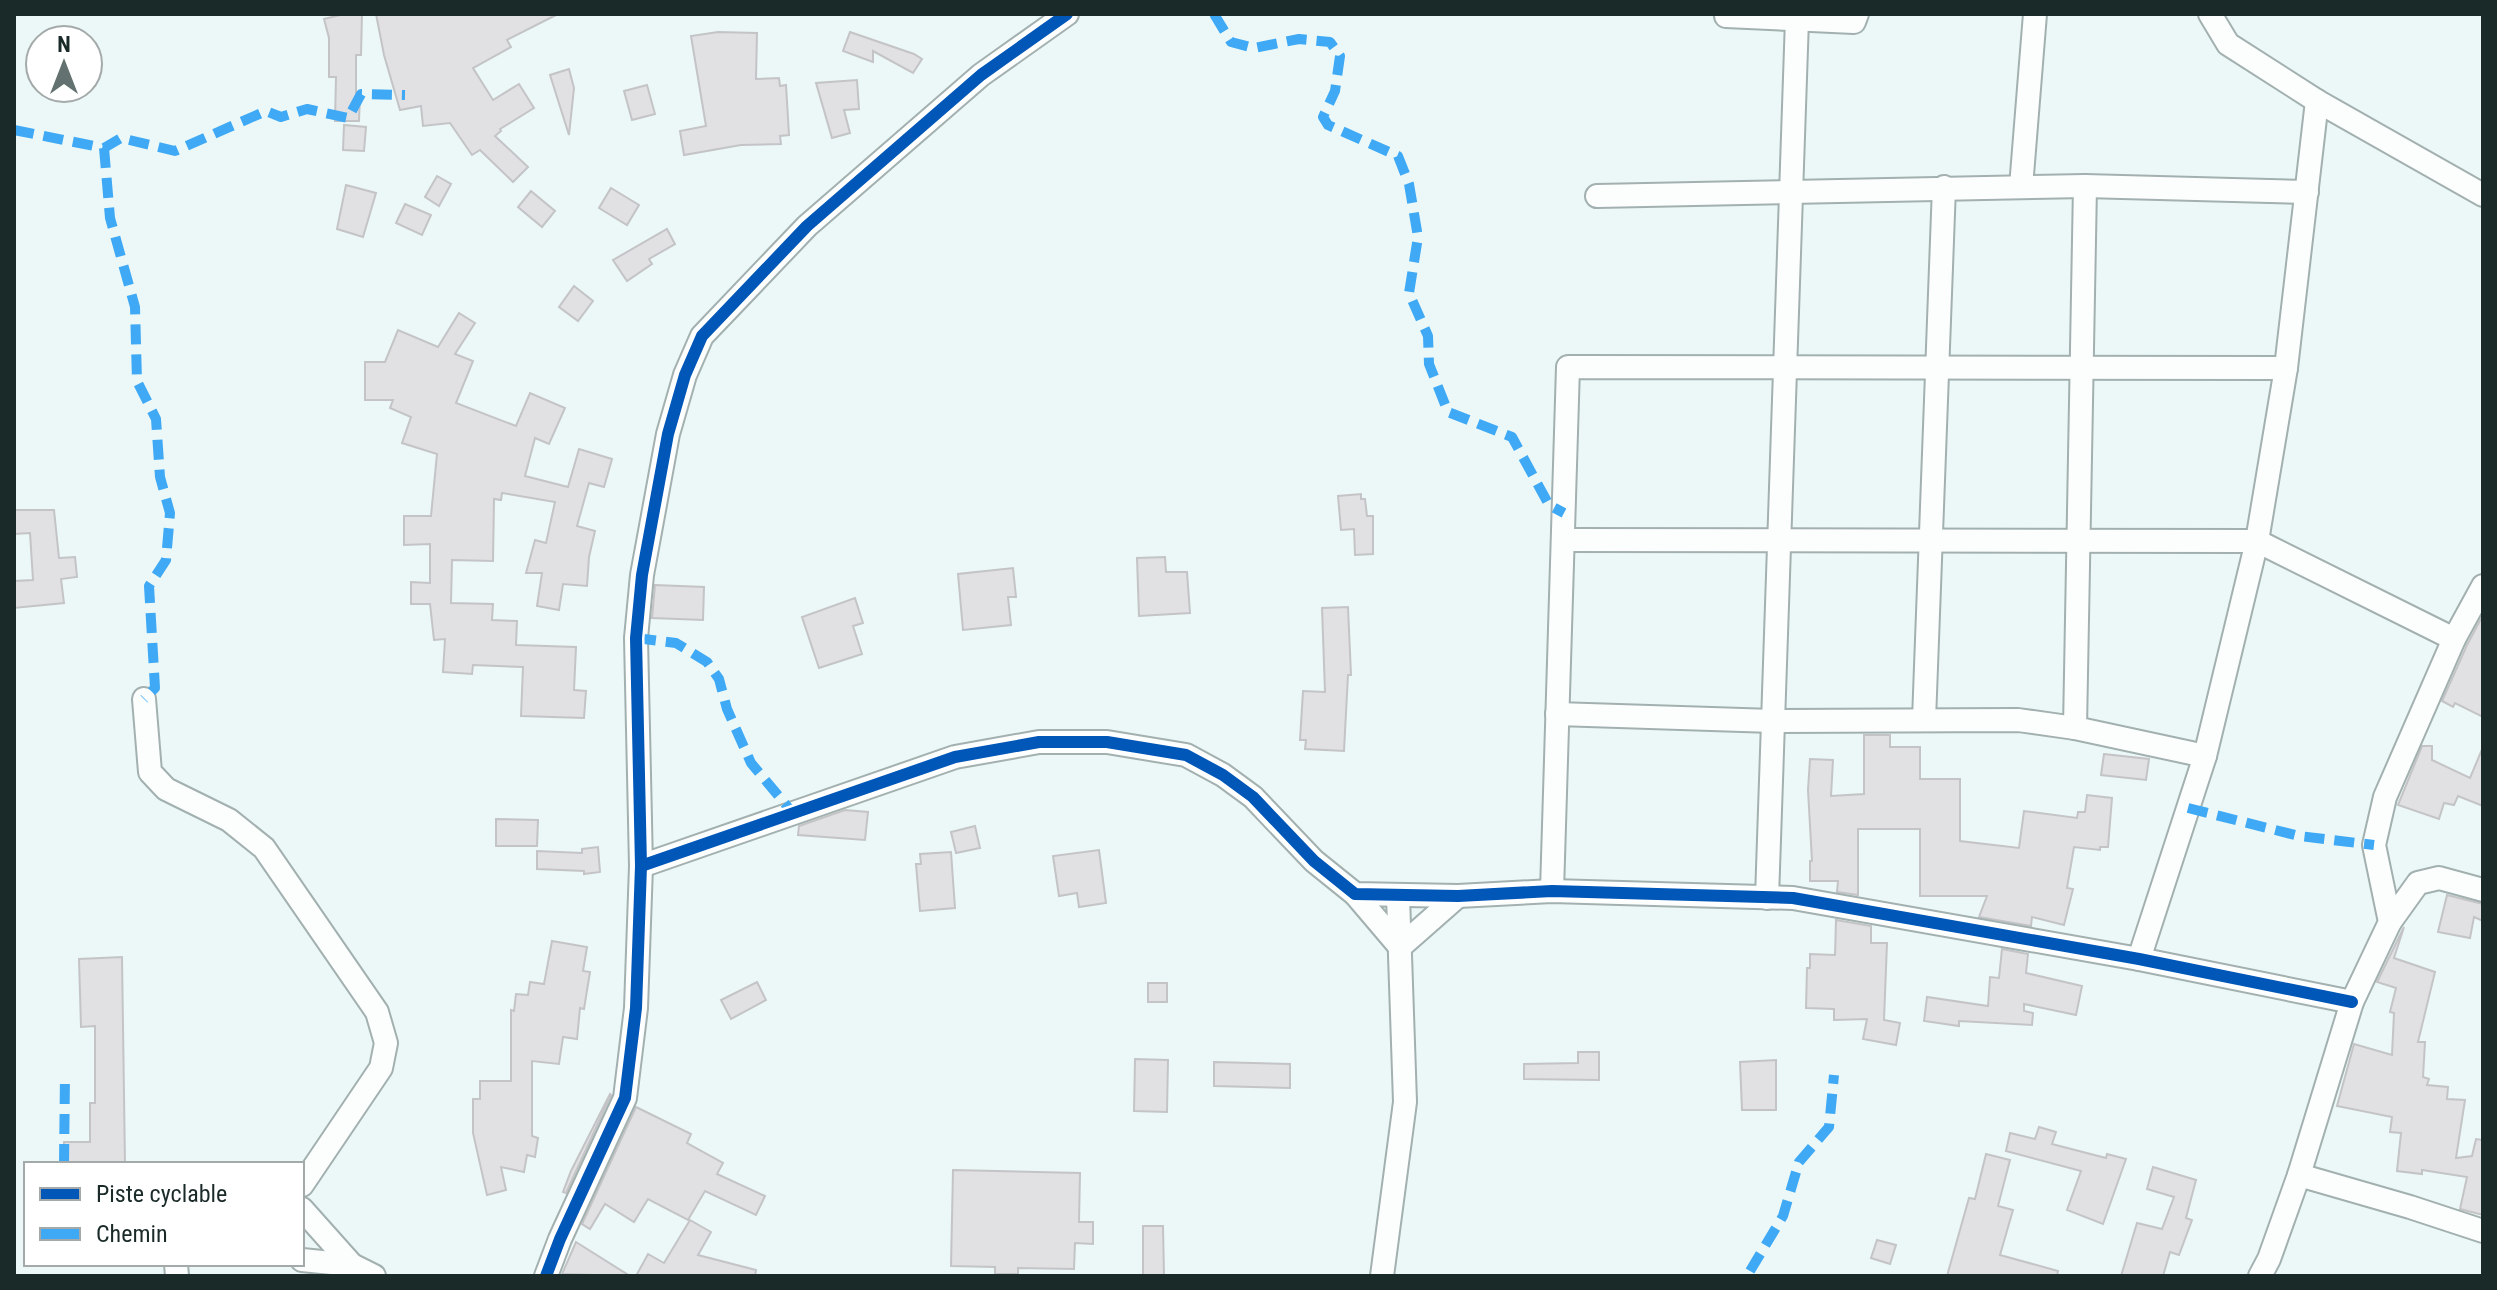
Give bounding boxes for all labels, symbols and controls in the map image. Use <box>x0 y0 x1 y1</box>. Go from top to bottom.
north arrow <box>24 24 104 104</box>
text: N <box>57 32 71 57</box>
legend <box>24 1162 304 1266</box>
text: Piste cyclable <box>96 1180 227 1208</box>
text: Chemin <box>96 1220 168 1248</box>

